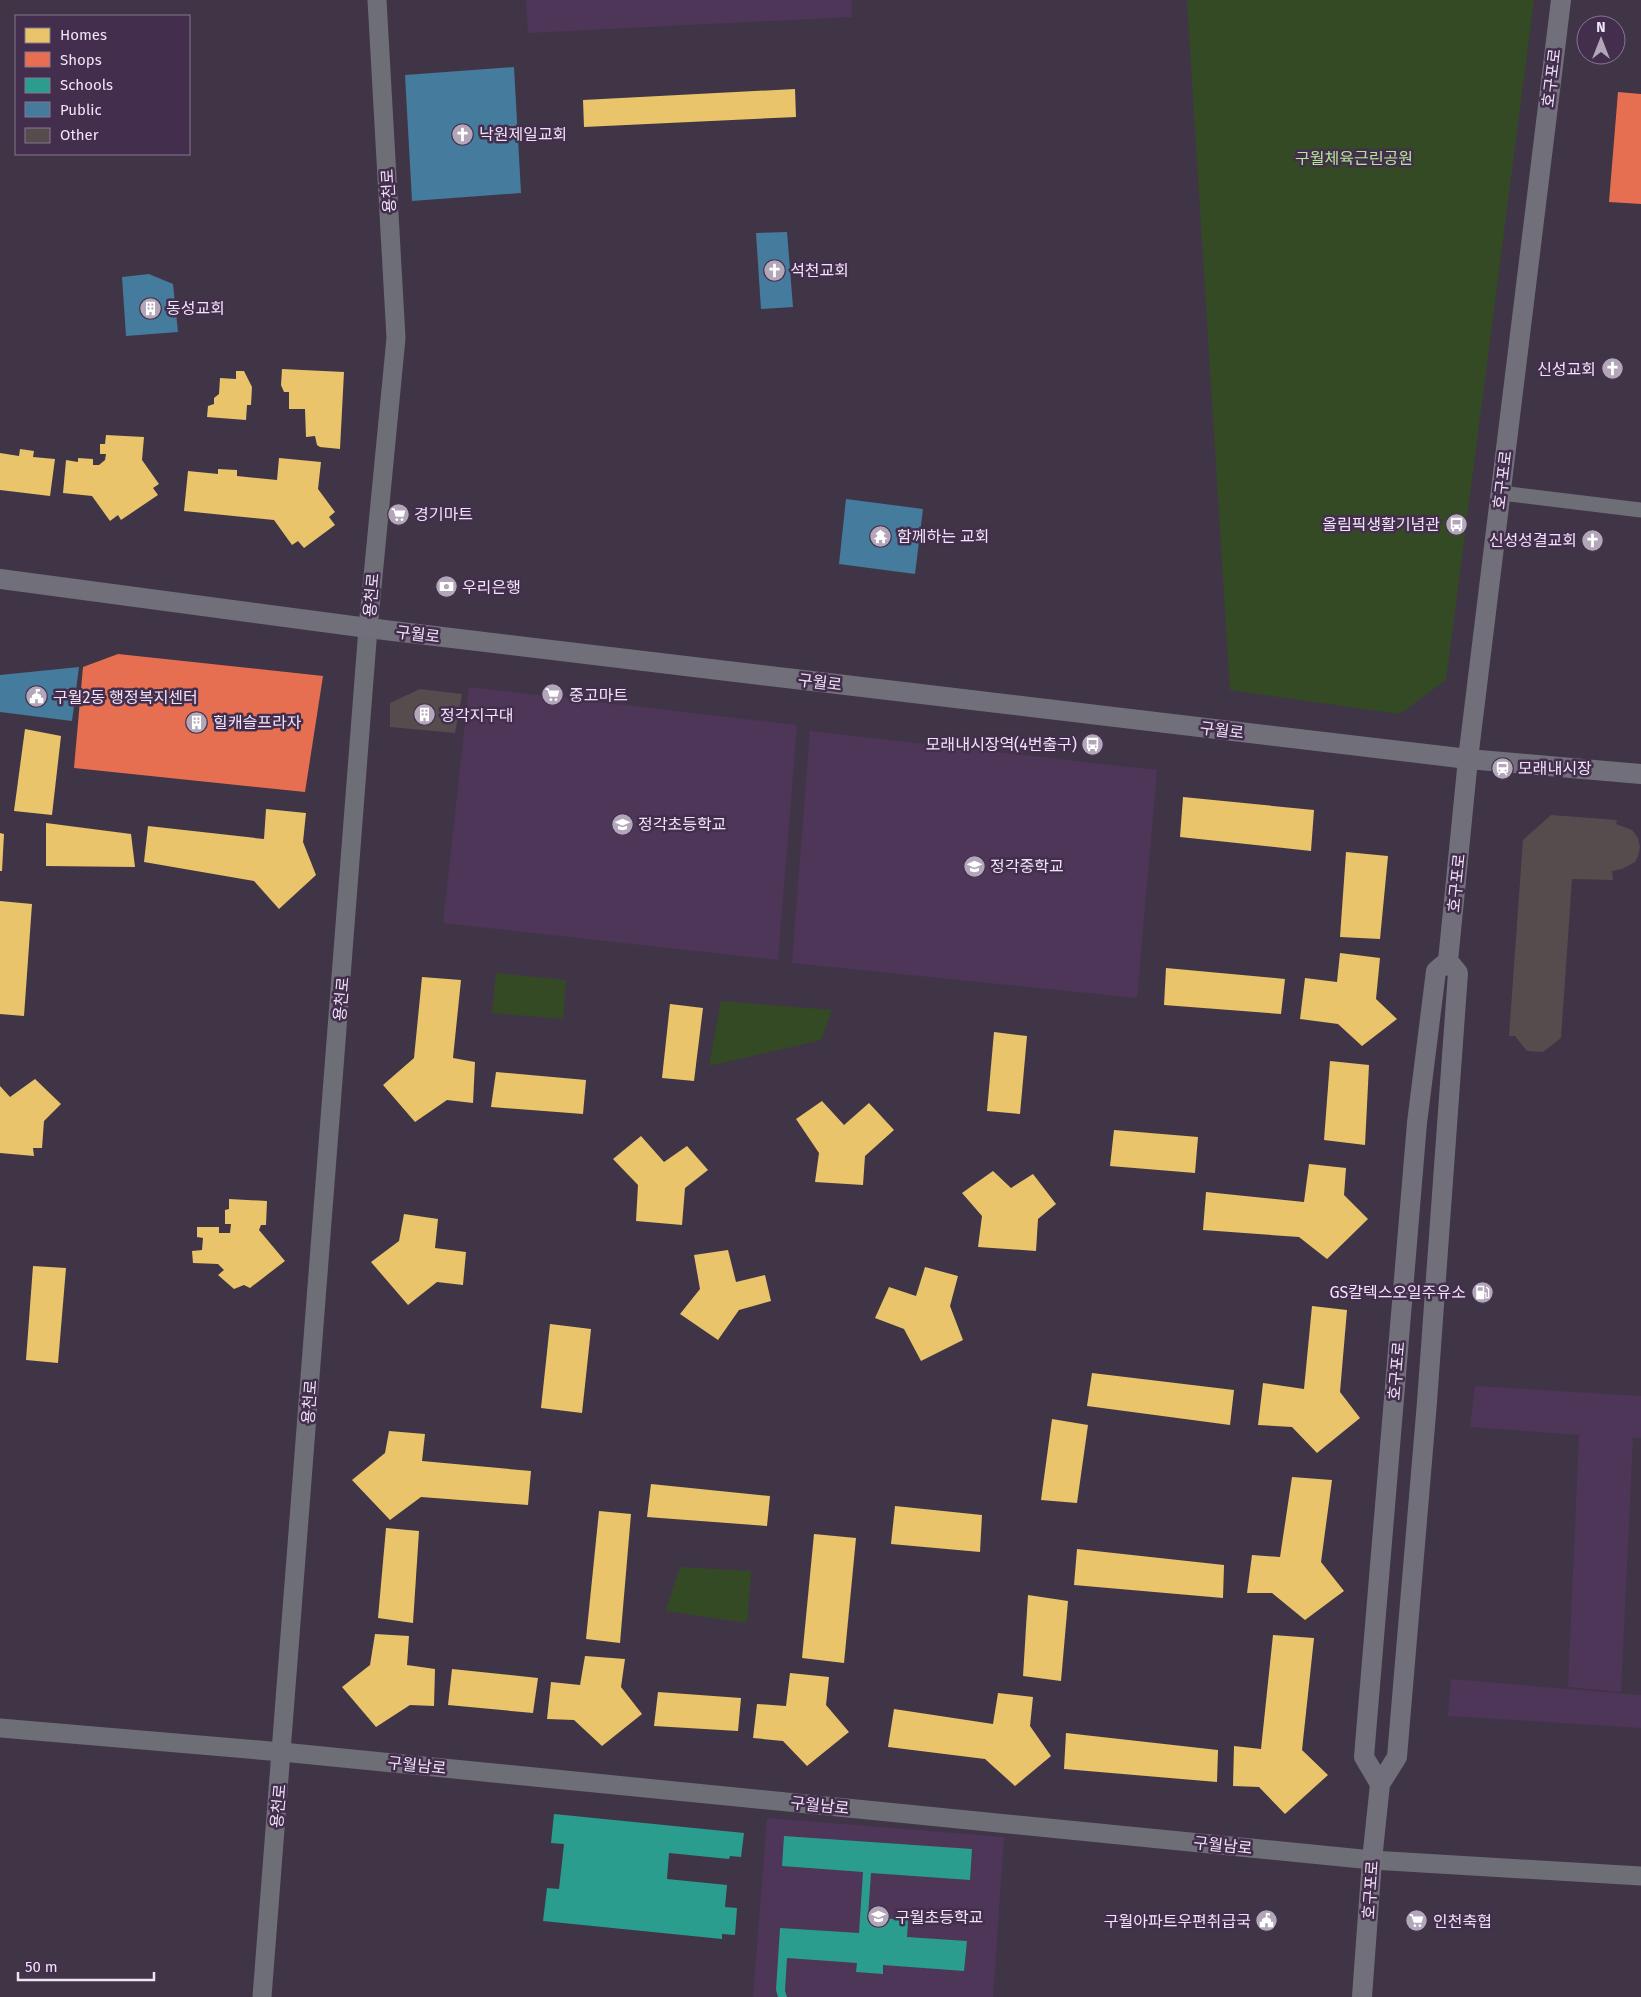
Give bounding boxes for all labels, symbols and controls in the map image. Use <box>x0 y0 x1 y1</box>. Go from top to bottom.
legend <box>15 15 190 155</box>
north arrow <box>1576 15 1626 65</box>
text: N <box>1596 19 1606 36</box>
text: Homes <box>60 26 107 44</box>
street label: 호구포로 <box>1538 47 1565 108</box>
text: Shops <box>60 51 102 69</box>
text: Schools <box>60 76 113 94</box>
text: Public <box>60 101 102 119</box>
church icon: 낙원제일교회 <box>451 122 475 146</box>
place label: 낙원제일교회 <box>479 125 567 144</box>
text: Other <box>60 126 99 144</box>
park label: 구월체육근린공원 <box>1295 149 1413 168</box>
street label: 용천로 <box>378 168 399 214</box>
church icon: 석천교회 <box>762 258 786 282</box>
place label: 석천교회 <box>790 261 849 280</box>
building icon: 동성교회 <box>138 296 162 320</box>
place label: 동성교회 <box>166 299 225 318</box>
church icon: 신성교회 <box>1600 357 1624 381</box>
place label: 신성교회 <box>1537 360 1596 379</box>
street label: 호구포로 <box>1489 449 1516 510</box>
supermarket icon: 경기마트 <box>386 502 410 526</box>
place label: 경기마트 <box>414 505 473 524</box>
bus stop icon: 올림픽생활기념관 <box>1444 512 1468 536</box>
place label: 올림픽생활기념관 <box>1322 515 1440 534</box>
temple icon: 함께하는 교회 <box>869 524 893 548</box>
place label: 함께하는 교회 <box>897 527 990 546</box>
church icon: 신성성결교회 <box>1581 528 1605 552</box>
place label: 신성성결교회 <box>1489 531 1577 550</box>
street label: 용천로 <box>360 572 383 618</box>
bank icon: 우리은행 <box>434 575 458 599</box>
place label: 우리은행 <box>462 578 521 597</box>
street label: 구월로 <box>395 622 441 647</box>
street label: 구월로 <box>797 670 843 695</box>
supermarket icon: 중고마트 <box>541 683 565 707</box>
public building icon: 구월2동 행정복지센터 <box>25 685 49 709</box>
place label: 중고마트 <box>569 686 628 705</box>
place label: 구월2동 행정복지센터 <box>53 688 198 707</box>
building icon: 정각지구대 <box>412 703 436 727</box>
place label: 정각지구대 <box>440 706 514 725</box>
building icon: 힐캐슬프라자 <box>185 710 209 734</box>
place label: 힐캐슬프라자 <box>213 713 302 732</box>
street label: 구월로 <box>1199 718 1245 743</box>
bus stop icon: 모래내시장역(4번출구) <box>1081 732 1105 756</box>
place label: 모래내시장역(4번출구) <box>926 735 1077 754</box>
station icon: 모래내시장 <box>1490 756 1514 780</box>
place label: 모래내시장 <box>1518 759 1592 778</box>
school or university icon: 정각초등학교 <box>610 812 634 836</box>
place label: 정각초등학교 <box>638 815 726 834</box>
street label: 호구포로 <box>1444 853 1469 913</box>
school or university icon: 정각중학교 <box>962 854 986 878</box>
place label: 정각중학교 <box>990 857 1064 876</box>
street label: 용천로 <box>330 976 353 1022</box>
fuel station icon: GS칼텍스오일주유소 <box>1470 1280 1494 1304</box>
place label: GS칼텍스오일주유소 <box>1329 1283 1466 1302</box>
street label: 호구포로 <box>1384 1341 1409 1401</box>
street label: 용천로 <box>298 1379 321 1425</box>
street label: 구월남로 <box>387 1753 447 1778</box>
street label: 용천로 <box>267 1783 290 1829</box>
street label: 구월남로 <box>790 1793 850 1818</box>
street label: 구월남로 <box>1193 1833 1253 1858</box>
street label: 호구포로 <box>1359 1860 1382 1920</box>
school or university icon: 구월초등학교 <box>867 1905 891 1929</box>
place label: 구월초등학교 <box>895 1908 983 1927</box>
public building icon: 구월아파트우편취급국 <box>1255 1909 1279 1933</box>
supermarket icon: 인천축협 <box>1405 1909 1429 1933</box>
place label: 구월아파트우편취급국 <box>1104 1912 1251 1931</box>
place label: 인천축협 <box>1433 1912 1492 1931</box>
scale bar <box>18 1950 154 1982</box>
text: 50 m <box>25 1958 58 1976</box>

